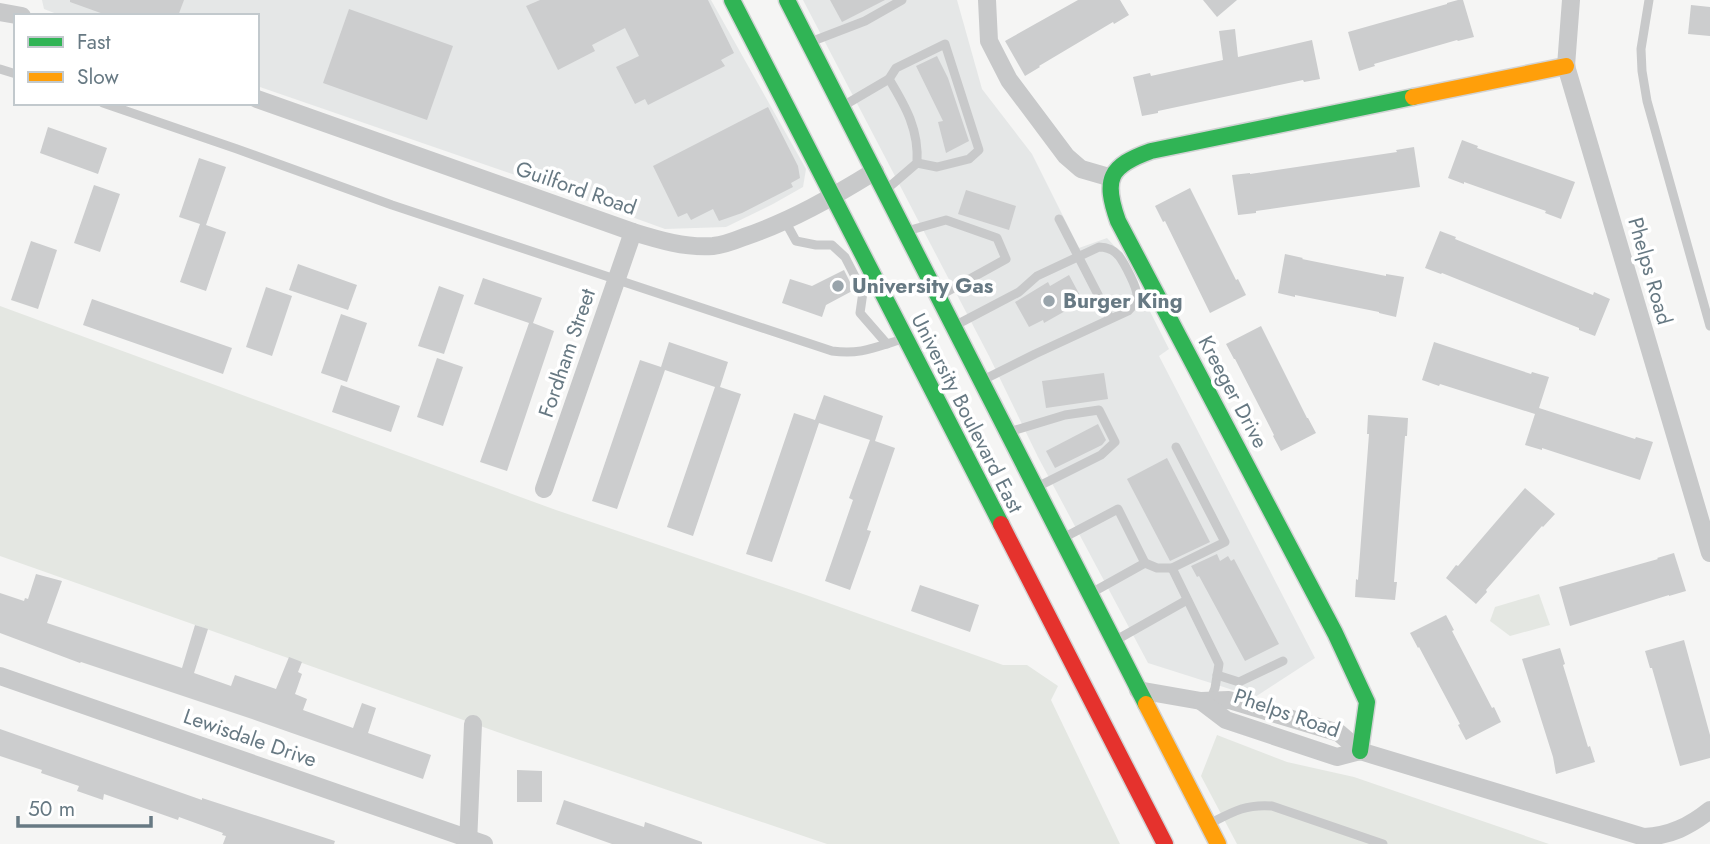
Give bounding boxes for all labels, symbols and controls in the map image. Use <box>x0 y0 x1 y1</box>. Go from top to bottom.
legend <box>14 14 259 105</box>
text: Fast <box>77 27 110 57</box>
text: Slow <box>77 62 119 92</box>
street label: Guilford Road <box>512 153 640 223</box>
street label: Phelps Road <box>1620 214 1680 328</box>
place label: University Gas <box>852 271 994 301</box>
marker: University Gas <box>830 278 846 294</box>
street label: Fordham Street <box>531 285 603 421</box>
place label: Burger King <box>1063 286 1182 316</box>
marker: Burger King <box>1041 293 1057 309</box>
street label: University Boulevard East <box>904 308 1030 518</box>
street label: Kreeger Drive <box>1191 330 1275 454</box>
street label: Phelps Road <box>1230 681 1344 745</box>
street label: Lewisdale Drive <box>179 701 321 775</box>
scale bar <box>18 784 150 828</box>
text: 50 m <box>28 794 75 824</box>

